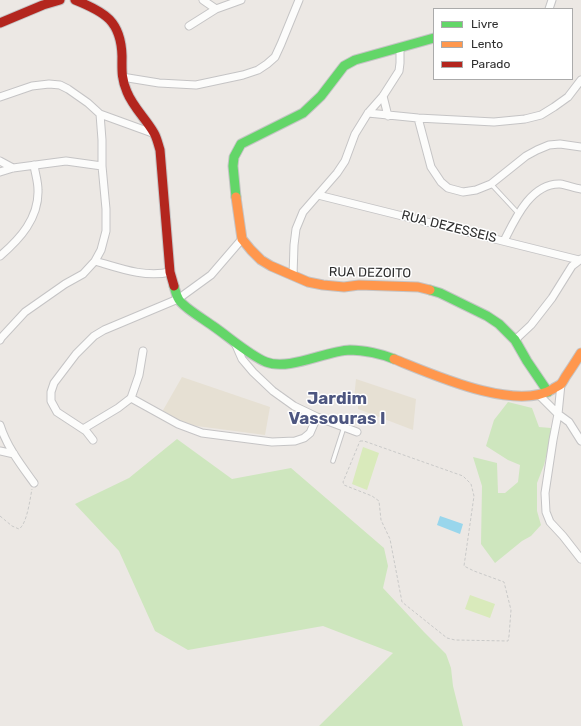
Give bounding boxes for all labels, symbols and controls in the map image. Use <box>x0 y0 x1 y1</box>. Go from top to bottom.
legend <box>433 8 573 80</box>
text: Livre <box>471 17 498 31</box>
text: Lento <box>471 37 503 51</box>
text: Parado <box>471 57 510 71</box>
street label: RUA DEZESSEIS <box>400 208 498 246</box>
street label: RUA DEZOITO <box>329 264 411 282</box>
district label: Jardim Vassouras I <box>288 389 386 429</box>

